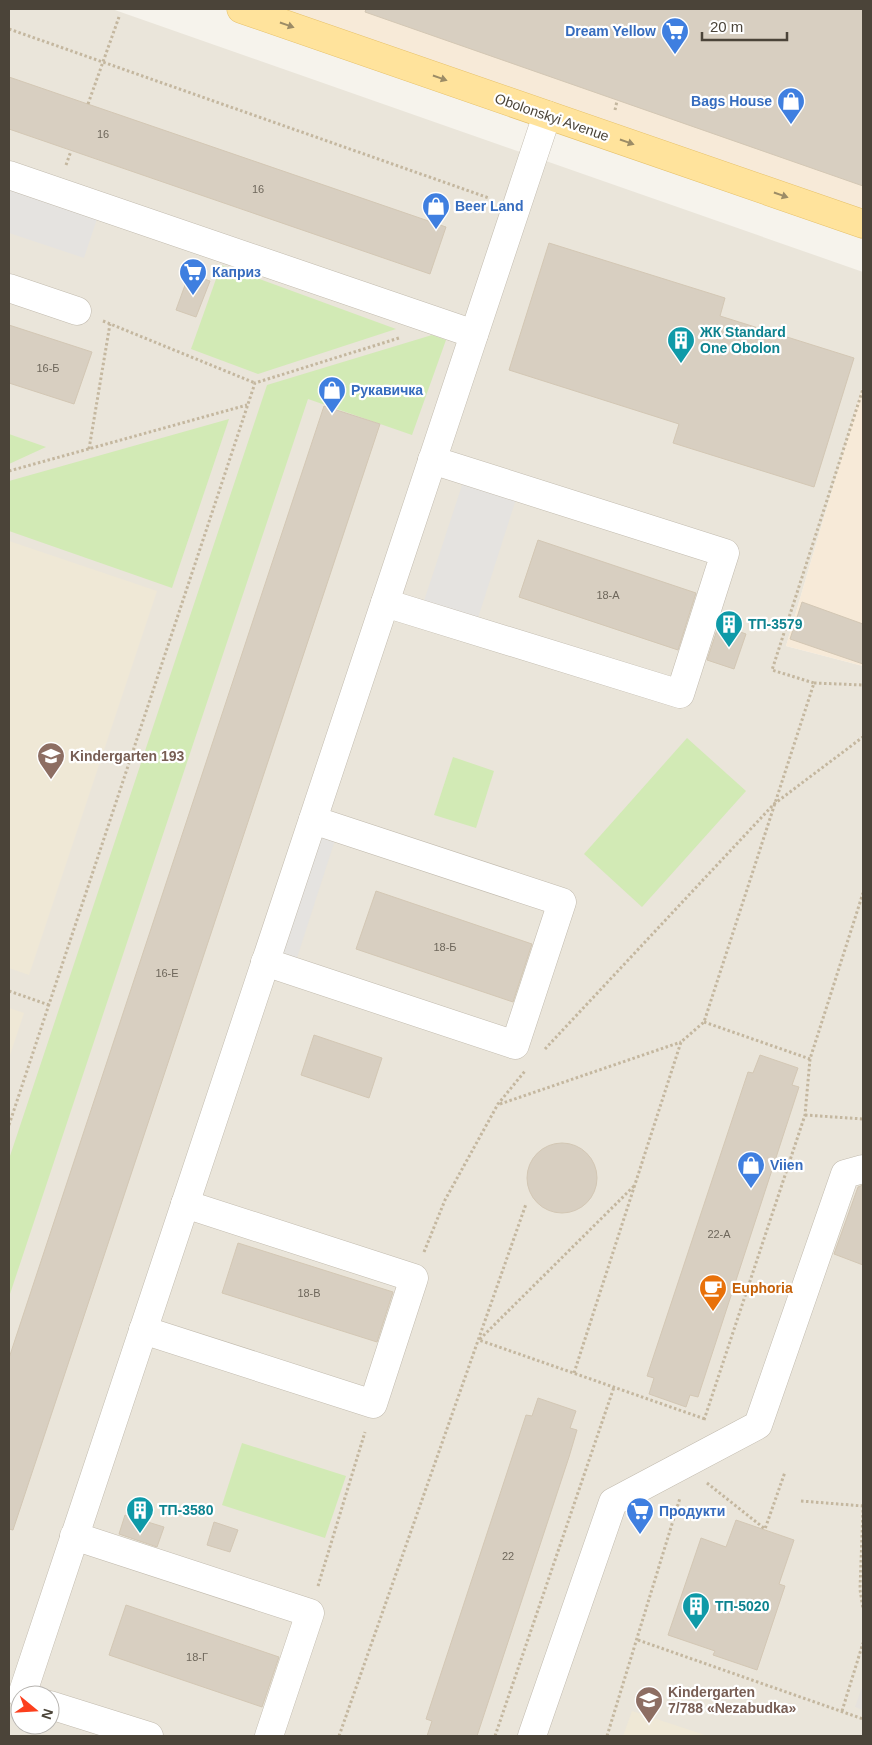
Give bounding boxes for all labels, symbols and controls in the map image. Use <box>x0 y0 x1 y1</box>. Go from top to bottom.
scale bar <box>702 10 787 42</box>
supermarket icon: Dream Yellow <box>660 16 690 55</box>
text: 20 m <box>710 18 743 35</box>
one-way arrow <box>279 22 294 29</box>
place label: Dream Yellow <box>565 23 656 39</box>
one-way arrow <box>433 75 448 82</box>
shop icon: Bags House <box>776 86 806 125</box>
street label: Obolonskyi Avenue <box>493 90 611 144</box>
place label: Bags House <box>691 93 772 109</box>
house number: 16 <box>97 128 109 140</box>
one-way arrow <box>620 139 635 147</box>
house number: 16 <box>252 183 264 195</box>
shop icon: Beer Land <box>421 191 451 230</box>
one-way arrow <box>773 192 788 200</box>
place label: Beer Land <box>455 198 523 214</box>
supermarket icon: Каприз <box>178 257 208 296</box>
place label: Каприз <box>212 264 261 280</box>
place label: ЖК Standard One Obolon <box>699 324 786 356</box>
building icon: ЖК Standard One Obolon <box>666 325 696 364</box>
house number: 16-Б <box>36 362 60 374</box>
shop icon: Рукавичка <box>317 375 347 414</box>
place label: Рукавичка <box>351 382 423 398</box>
house number: 18-А <box>596 589 620 601</box>
building icon: ТП-3579 <box>714 609 744 648</box>
place label: ТП-3579 <box>748 616 803 632</box>
school or university icon: Kindergarten 193 <box>36 741 66 780</box>
place label: Kindergarten 193 <box>70 748 185 764</box>
house number: 18-Б <box>433 941 457 953</box>
house number: 16-Е <box>155 967 179 979</box>
shop icon: Viien <box>736 1150 766 1189</box>
place label: Viien <box>770 1157 803 1173</box>
house number: 22-А <box>707 1228 731 1240</box>
cafe icon: Euphoria <box>698 1273 728 1312</box>
place label: Euphoria <box>732 1280 793 1296</box>
house number: 18-В <box>297 1287 321 1299</box>
building icon: ТП-3580 <box>125 1495 155 1534</box>
supermarket icon: Продукти <box>625 1496 655 1535</box>
place label: ТП-3580 <box>159 1502 214 1518</box>
place label: Продукти <box>659 1503 725 1519</box>
house number: 22 <box>502 1550 514 1562</box>
building icon: ТП-5020 <box>681 1591 711 1630</box>
place label: ТП-5020 <box>715 1598 770 1614</box>
house number: 18-Г <box>186 1651 208 1663</box>
place label: Kindergarten 7/788 «Nezabudka» <box>668 1684 797 1716</box>
north arrow <box>10 1685 60 1735</box>
school or university icon: Kindergarten 7/788 «Nezabudka» <box>634 1685 664 1724</box>
text: N <box>38 1707 57 1721</box>

